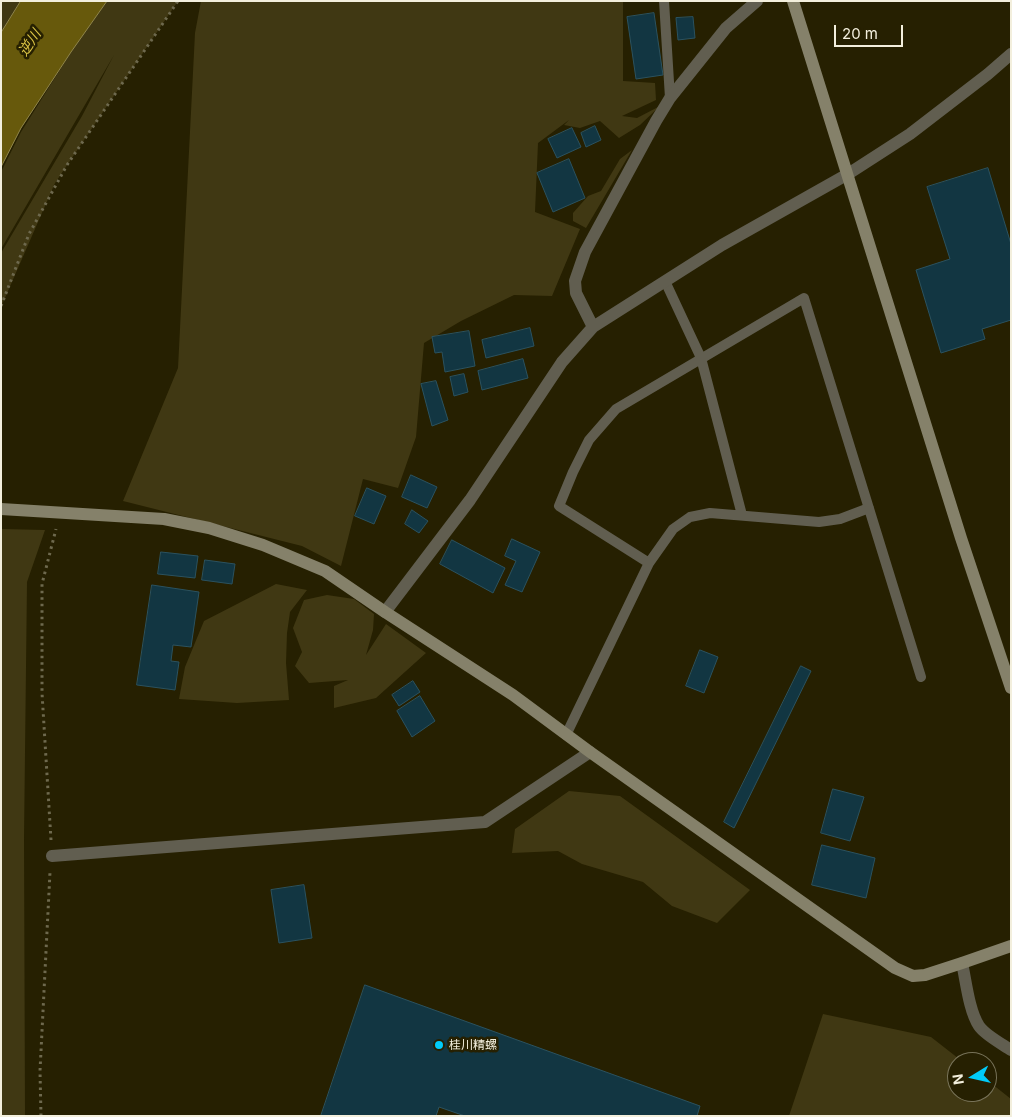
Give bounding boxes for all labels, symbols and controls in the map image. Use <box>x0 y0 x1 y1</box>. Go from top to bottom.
scale bar <box>837 15 906 47</box>
text: 20 m <box>842 24 878 43</box>
water label: 逆川 <box>15 27 45 59</box>
place label: 桂川精螺 <box>449 1038 497 1052</box>
marker: 桂川精螺 <box>433 1039 445 1051</box>
north arrow <box>947 1052 997 1102</box>
text: N <box>948 1073 967 1086</box>

